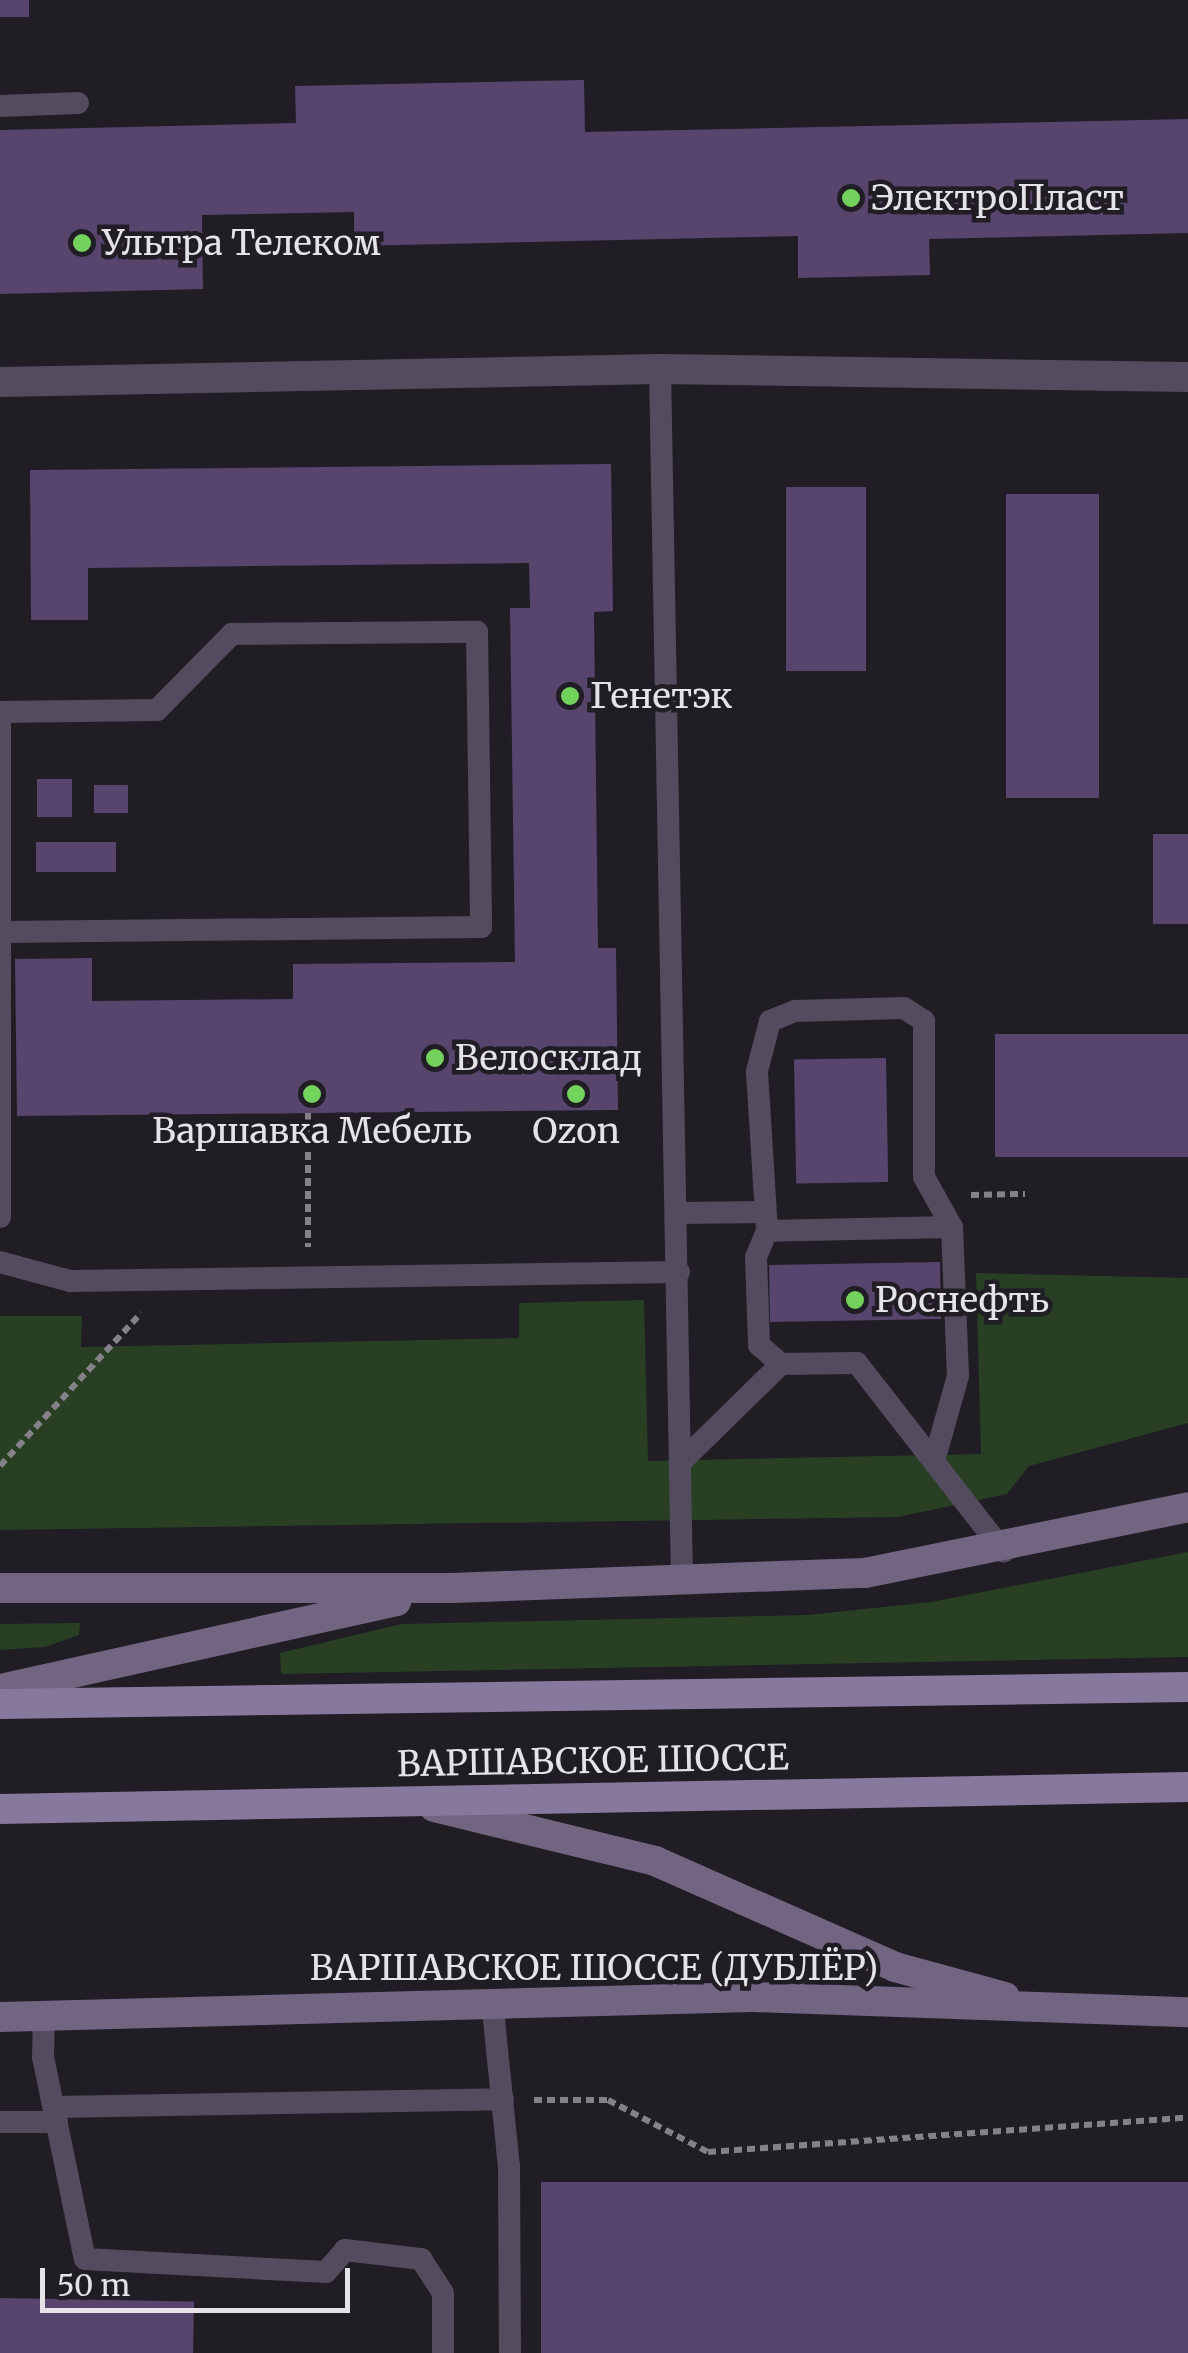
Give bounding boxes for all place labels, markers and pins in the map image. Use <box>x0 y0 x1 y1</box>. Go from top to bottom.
place label: ЭлектроПласт <box>871 177 1124 219</box>
marker: ЭлектроПласт <box>840 187 862 209</box>
place label: Ультра Телеком <box>102 222 381 264</box>
marker: Ультра Телеком <box>71 232 93 254</box>
place label: Генетэк <box>590 675 732 717</box>
marker: Генетэк <box>559 685 581 707</box>
place label: Велосклад <box>455 1037 642 1079</box>
marker: Велосклад <box>424 1047 446 1069</box>
marker: Варшавка Мебель <box>301 1083 323 1105</box>
marker: Ozon <box>565 1083 587 1105</box>
place label: Варшавка Мебель <box>152 1110 472 1152</box>
place label: Ozon <box>532 1110 620 1152</box>
place label: Роснефть <box>875 1279 1049 1321</box>
marker: Роснефть <box>844 1289 866 1311</box>

